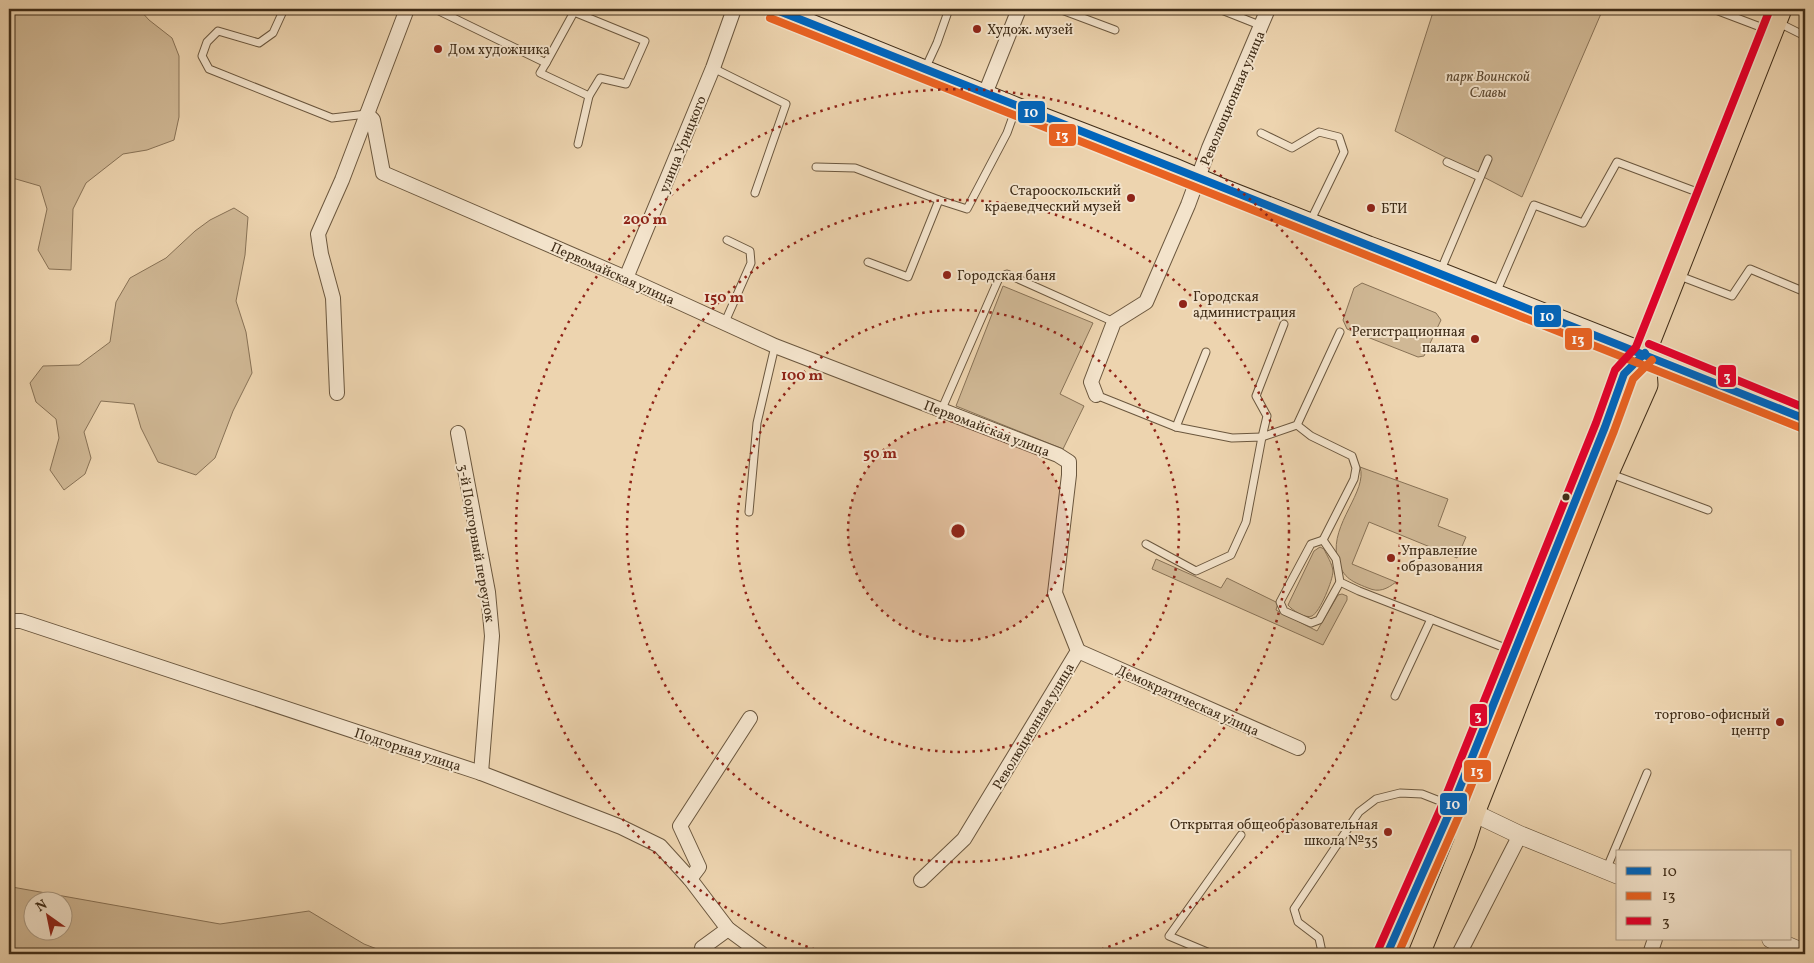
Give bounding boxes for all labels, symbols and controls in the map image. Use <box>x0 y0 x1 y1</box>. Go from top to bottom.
place label: Худож. музей <box>987 21 1074 40</box>
marker: Худож. музей <box>971 23 983 35</box>
street label: Революционная улица <box>1196 28 1270 169</box>
place label: Дом художника <box>448 41 550 60</box>
marker: Дом художника <box>432 43 444 55</box>
park label: парк Воинской Славы <box>1446 68 1530 103</box>
street label: улица Урицкого <box>655 93 712 196</box>
line badge: 10 <box>1017 100 1046 124</box>
text: 10 <box>1024 104 1038 123</box>
line badge: 13 <box>1048 123 1077 147</box>
text: 13 <box>1056 127 1068 146</box>
place label: Старооскольский краеведческий музей <box>984 182 1121 217</box>
marker: Старооскольский краеведческий музей <box>1125 192 1137 204</box>
place label: БТИ <box>1381 200 1408 219</box>
marker: БТИ <box>1365 202 1377 214</box>
text: 200 m <box>623 210 667 231</box>
street label: Первомайская улица <box>547 238 677 310</box>
place label: Городская баня <box>957 267 1056 286</box>
marker: Городская баня <box>941 269 953 281</box>
text: 150 m <box>704 288 744 309</box>
place label: Городская администрация <box>1193 288 1296 323</box>
marker: Городская администрация <box>1177 298 1189 310</box>
line badge: 10 <box>1533 304 1562 328</box>
text: 10 <box>1540 308 1554 327</box>
place label: Регистрационная палата <box>1352 323 1465 358</box>
line badge: 13 <box>1564 327 1593 351</box>
text: 13 <box>1572 331 1584 350</box>
marker: Регистрационная палата <box>1469 333 1481 345</box>
line badge: 3 <box>1717 364 1737 388</box>
text: 100 m <box>781 366 824 387</box>
text: 3 <box>1723 368 1731 387</box>
street label: Первомайская улица <box>921 397 1052 462</box>
text: 50 m <box>863 444 897 465</box>
street label: 3-й Подгорный переулок <box>452 463 499 624</box>
unlabelled marker <box>1561 492 1571 502</box>
centre of rings <box>949 522 967 540</box>
place label: Управление образования <box>1401 542 1483 577</box>
marker: Управление образования <box>1385 552 1397 564</box>
street label: Революционная улица <box>989 660 1080 794</box>
street label: Демократическая улица <box>1113 661 1262 742</box>
line badge: 3 <box>1469 703 1488 727</box>
place label: торгово-офисный центр <box>1655 706 1770 741</box>
text: 3 <box>1474 707 1482 726</box>
marker: торгово-офисный центр <box>1774 716 1786 728</box>
street label: Подгорная улица <box>352 724 463 777</box>
line badge: 13 <box>1463 759 1492 783</box>
text: 13 <box>1471 763 1483 782</box>
line badge: 10 <box>1439 792 1468 816</box>
text: 10 <box>1446 796 1460 815</box>
place label: Открытая общеобразовательная школа №35 <box>1170 816 1378 851</box>
marker: Открытая общеобразовательная школа №35 <box>1382 826 1394 838</box>
legend <box>1616 850 1792 940</box>
text: 10 <box>1662 862 1677 883</box>
text: 13 <box>1662 886 1676 907</box>
north arrow <box>22 890 72 940</box>
text: N <box>32 896 51 917</box>
text: 3 <box>1662 912 1670 933</box>

